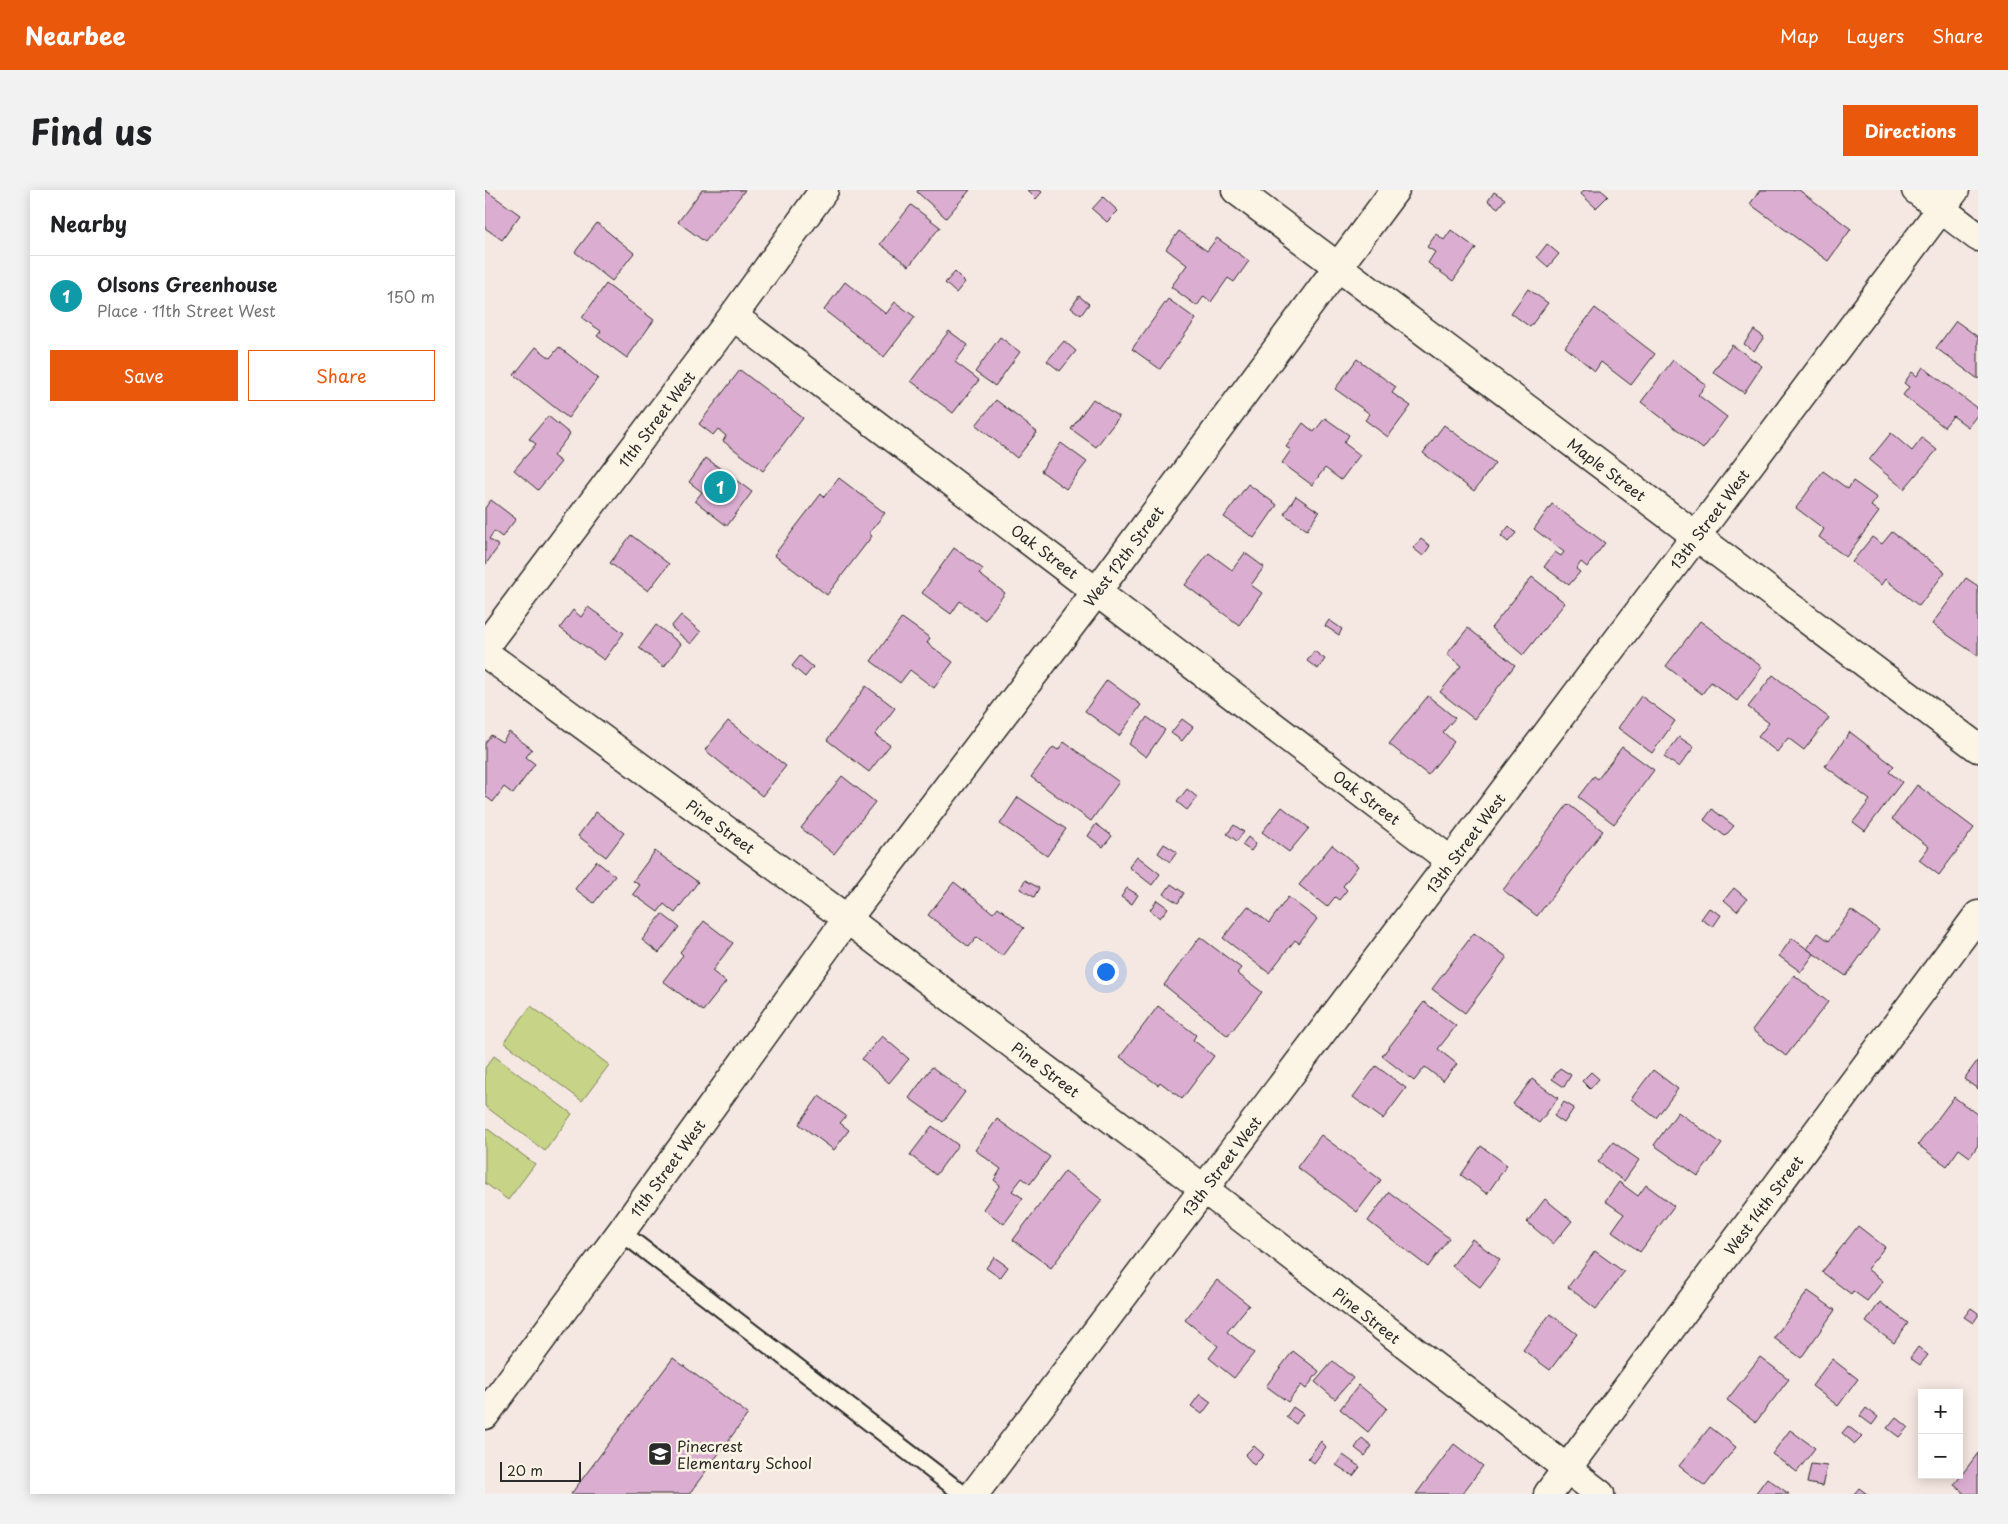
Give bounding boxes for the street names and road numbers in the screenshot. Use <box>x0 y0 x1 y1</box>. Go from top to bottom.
street label: 11th Street West <box>612 366 700 472</box>
street label: Maple Street <box>1563 432 1651 506</box>
street label: 13th Street West <box>1664 464 1754 574</box>
street label: West 12th Street <box>1077 501 1169 611</box>
street label: Oak Street <box>1007 518 1083 584</box>
street label: Oak Street <box>1329 764 1405 830</box>
street label: 13th Street West <box>1420 788 1510 898</box>
street label: Pine Street <box>682 793 760 859</box>
street label: Pine Street <box>1007 1036 1085 1102</box>
street label: 13th Street West <box>1176 1111 1266 1221</box>
street label: 11th Street West <box>624 1114 710 1222</box>
street label: West 14th Street <box>1718 1150 1808 1260</box>
street label: Pine Street <box>1328 1281 1406 1349</box>

